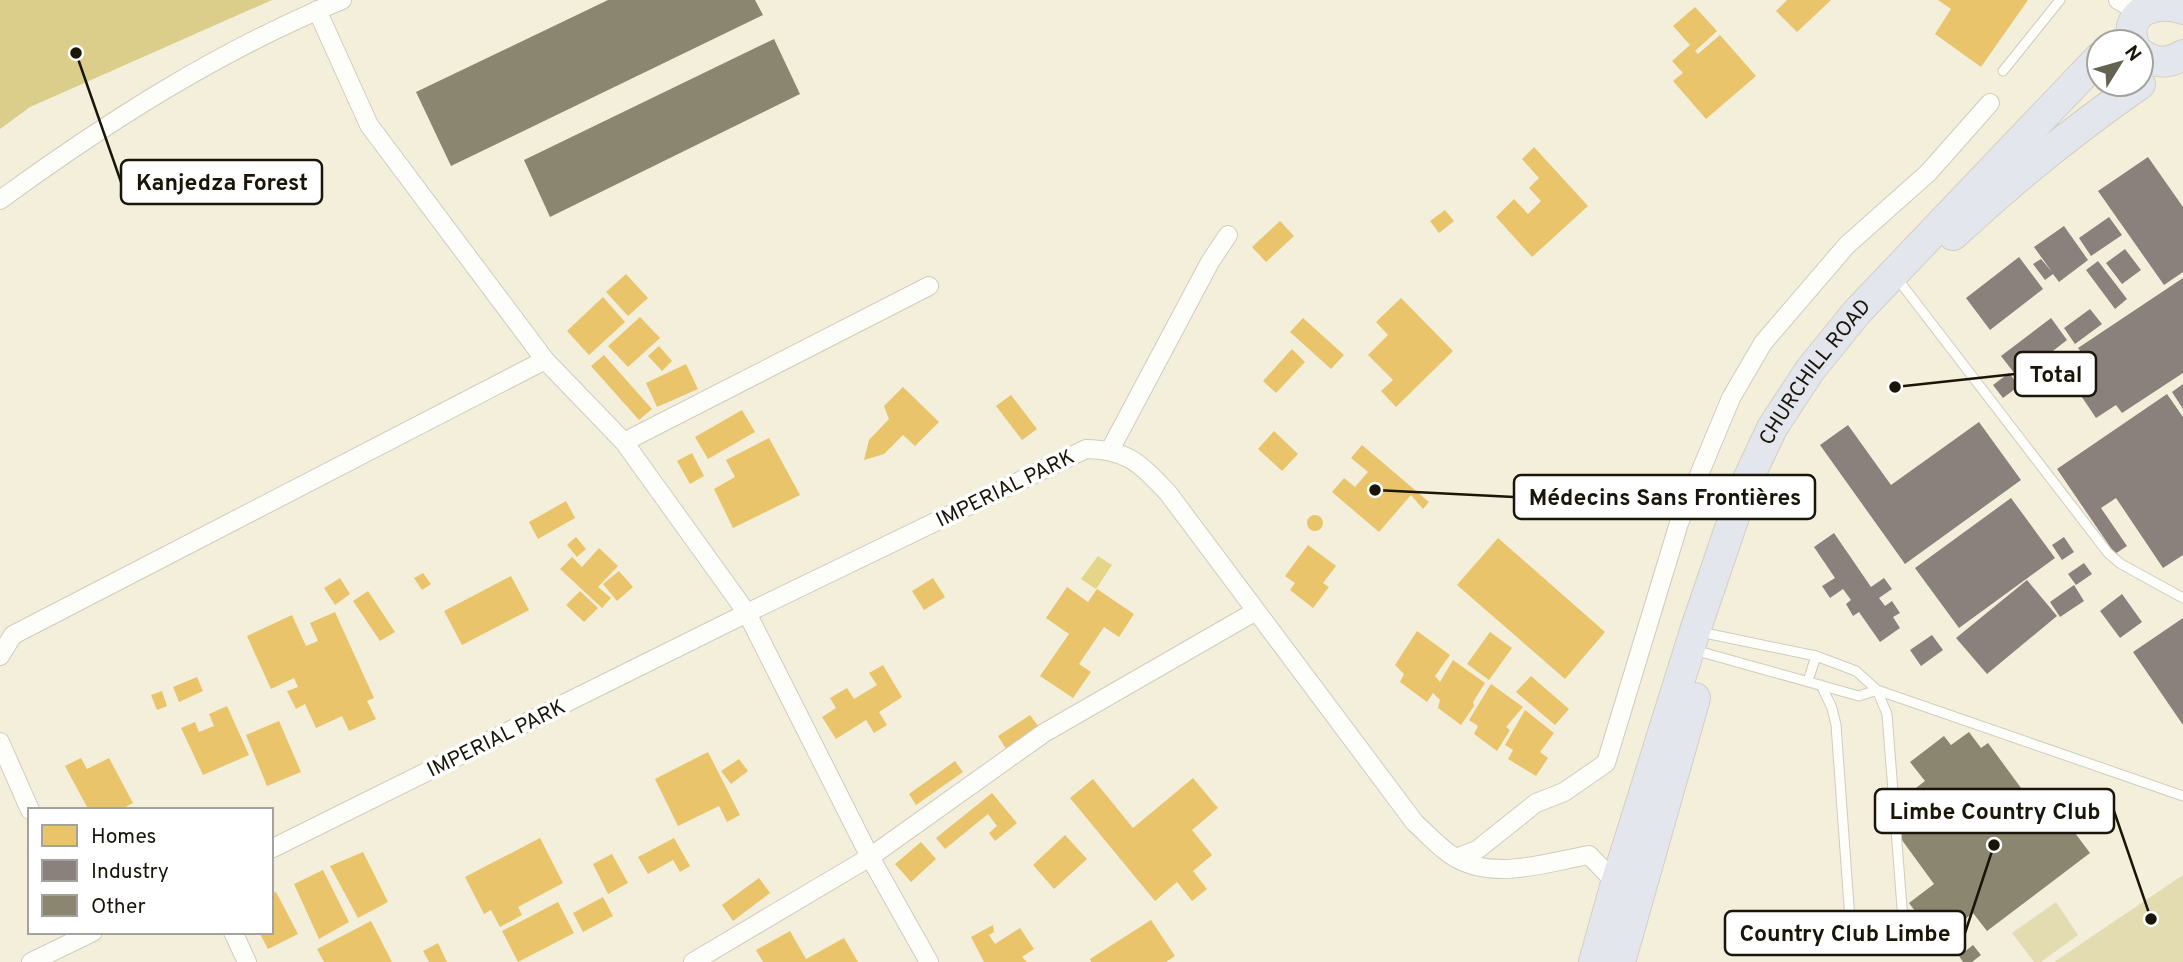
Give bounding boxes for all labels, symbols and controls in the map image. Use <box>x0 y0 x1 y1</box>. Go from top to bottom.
north arrow <box>2085 28 2155 98</box>
text: N <box>2118 41 2146 67</box>
callout: Kanjedza Forest <box>121 160 322 204</box>
text: Kanjedza Forest <box>136 170 308 199</box>
street label: CHURCHILL ROAD <box>1754 294 1877 450</box>
callout: Total <box>2015 352 2096 396</box>
text: Total <box>2029 362 2083 391</box>
street label: IMPERIAL PARK <box>932 444 1079 535</box>
callout: Médecins Sans Frontières <box>1514 475 1815 519</box>
text: Médecins Sans Frontières <box>1529 485 1801 514</box>
street label: IMPERIAL PARK <box>423 694 570 785</box>
callout: Limbe Country Club <box>1875 789 2114 833</box>
text: Limbe Country Club <box>1889 799 2101 828</box>
legend <box>28 808 273 934</box>
text: Homes <box>91 824 156 851</box>
text: Industry <box>91 859 169 886</box>
text: Other <box>91 894 146 921</box>
callout: Country Club Limbe <box>1725 911 1965 955</box>
text: Country Club Limbe <box>1739 921 1951 950</box>

